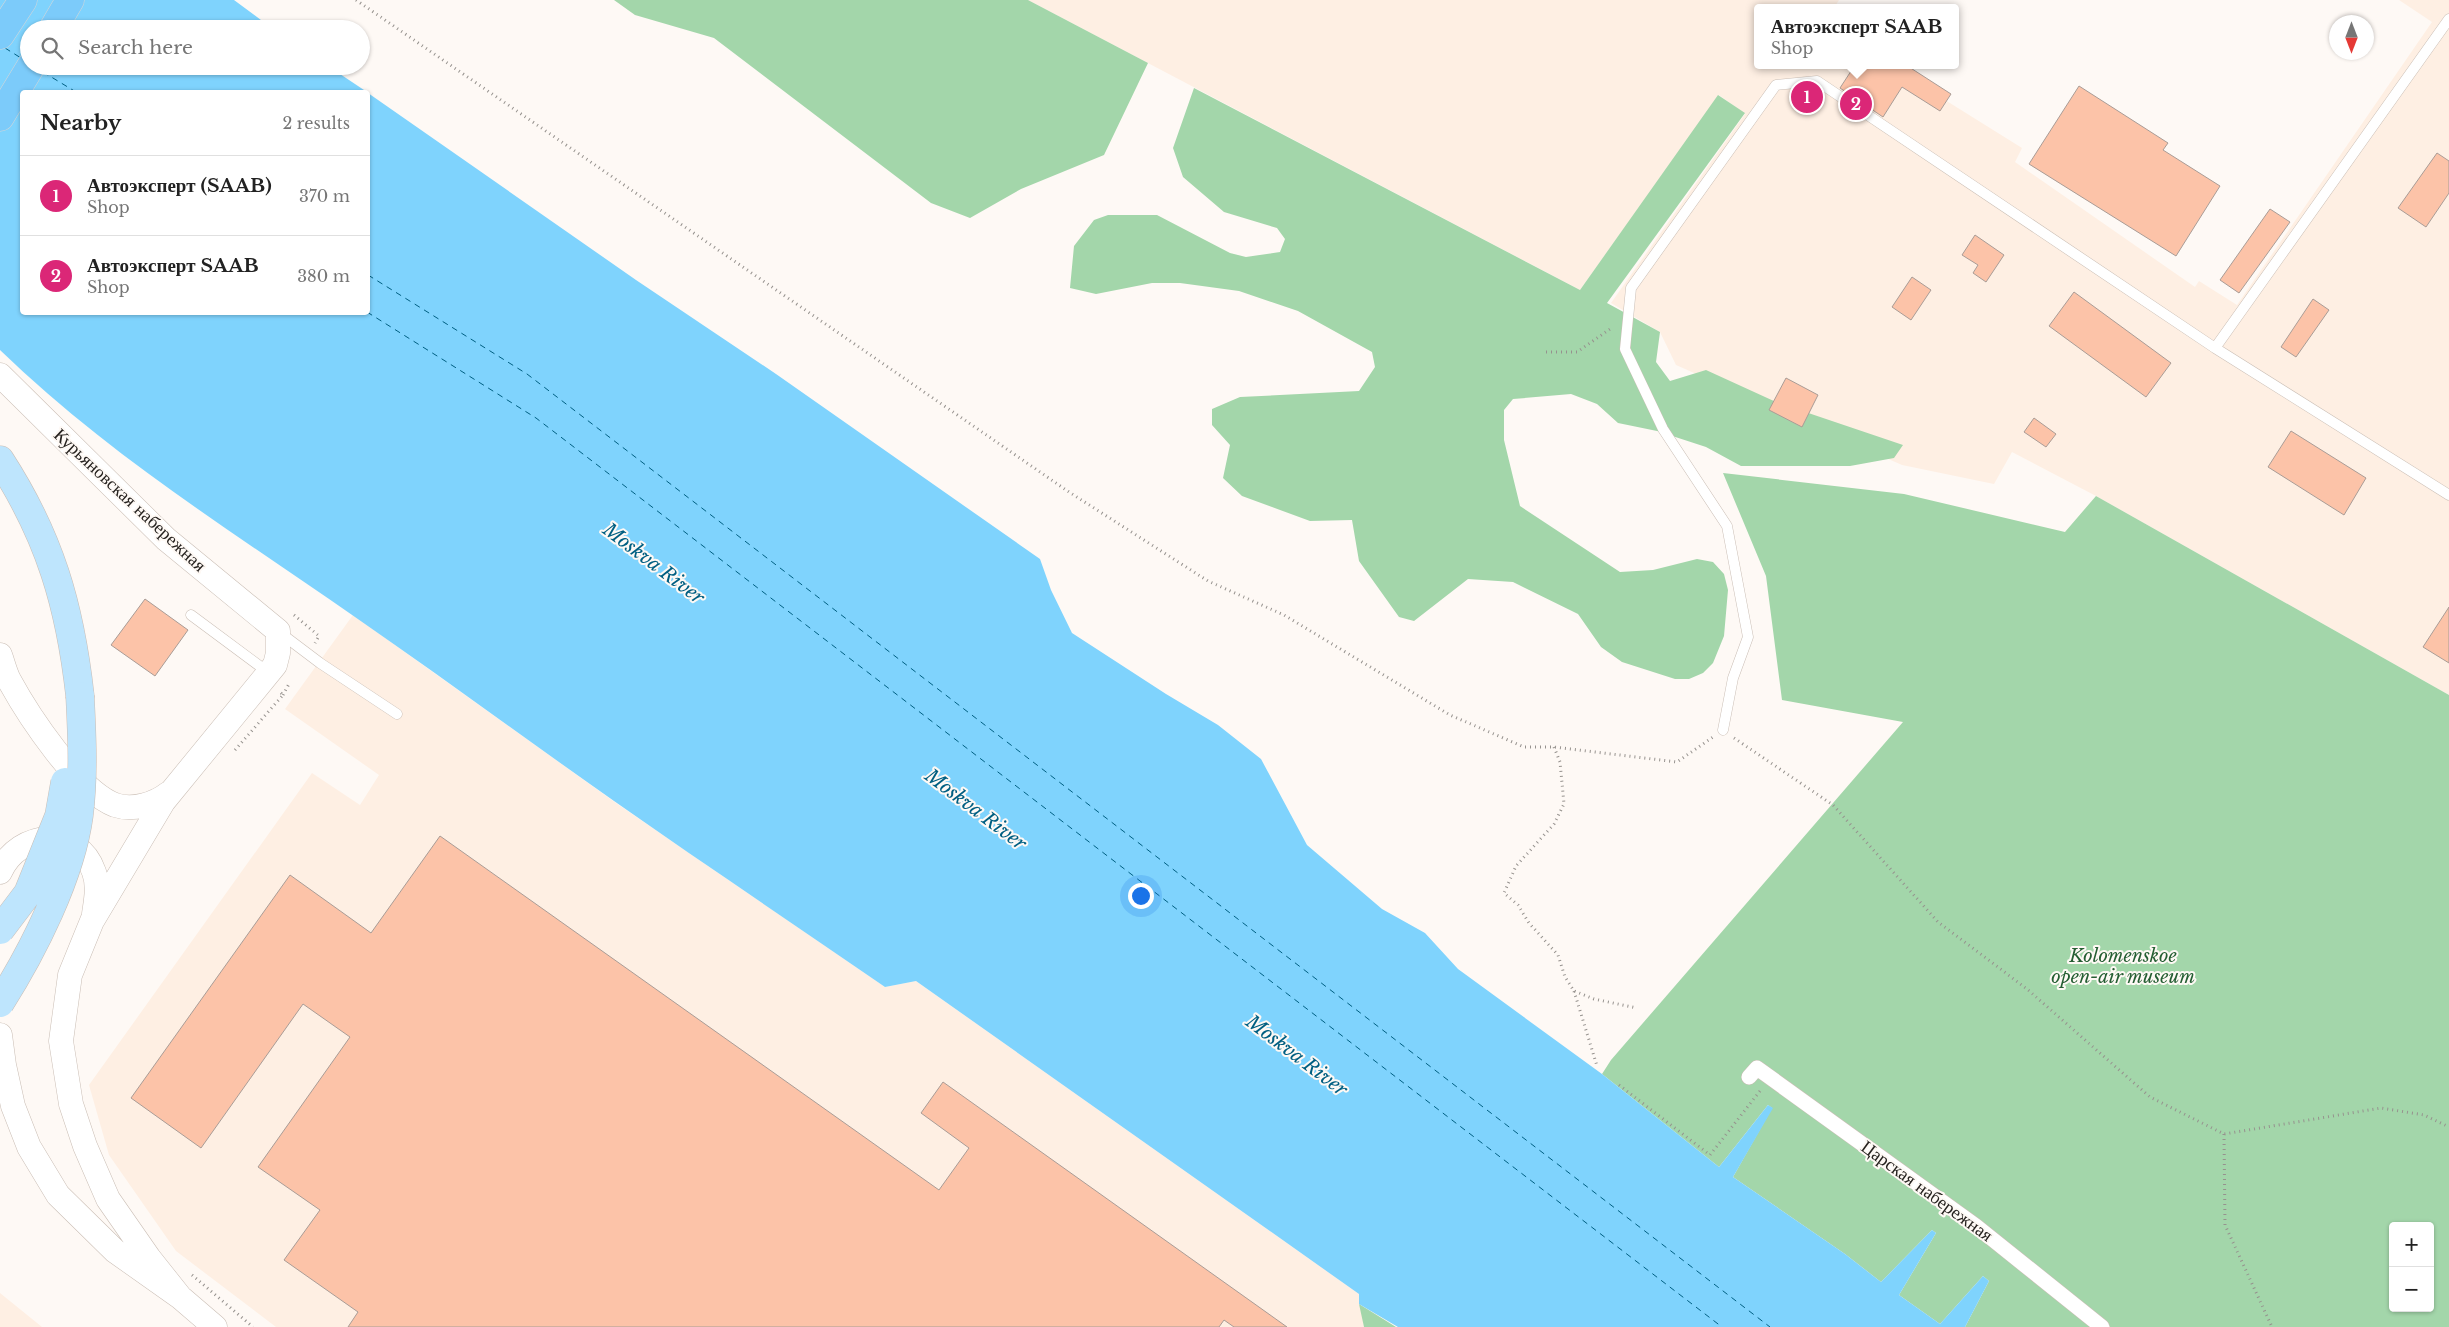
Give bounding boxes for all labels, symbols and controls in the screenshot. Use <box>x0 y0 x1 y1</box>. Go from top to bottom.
popup <box>1754 4 1959 69</box>
text: Автоэксперт SAAB <box>1771 15 1942 38</box>
north arrow <box>2329 15 2374 60</box>
search box <box>20 20 370 75</box>
icon: search <box>38 34 66 62</box>
text: Search here <box>78 36 193 59</box>
text: Shop <box>1771 38 1813 58</box>
pin: 1 <box>1791 78 1823 116</box>
pin: 2 <box>1840 85 1872 123</box>
text: Nearby <box>40 110 121 136</box>
text: 2 results <box>282 113 350 133</box>
text: Автоэксперт (SAAB) <box>87 174 272 197</box>
text: 1 <box>53 186 59 206</box>
text: 370 m <box>299 186 350 206</box>
text: Shop <box>87 197 130 217</box>
text: Автоэксперт SAAB <box>87 254 259 277</box>
text: 2 <box>51 266 61 286</box>
text: 380 m <box>297 266 350 286</box>
text: Shop <box>87 277 130 297</box>
street label: Курьяновская набережная <box>49 424 211 576</box>
water label: Moskva River <box>598 517 710 610</box>
water label: Moskva River <box>920 763 1032 856</box>
your location <box>1128 883 1154 909</box>
park label: Kolomenskoe open-air museum <box>2051 945 2195 988</box>
water label: Moskva River <box>1241 1009 1353 1102</box>
street label: Царская набережная <box>1857 1136 1997 1246</box>
map controls <box>2389 1222 2434 1312</box>
button: + <box>2389 1222 2434 1267</box>
button: − <box>2389 1267 2434 1312</box>

